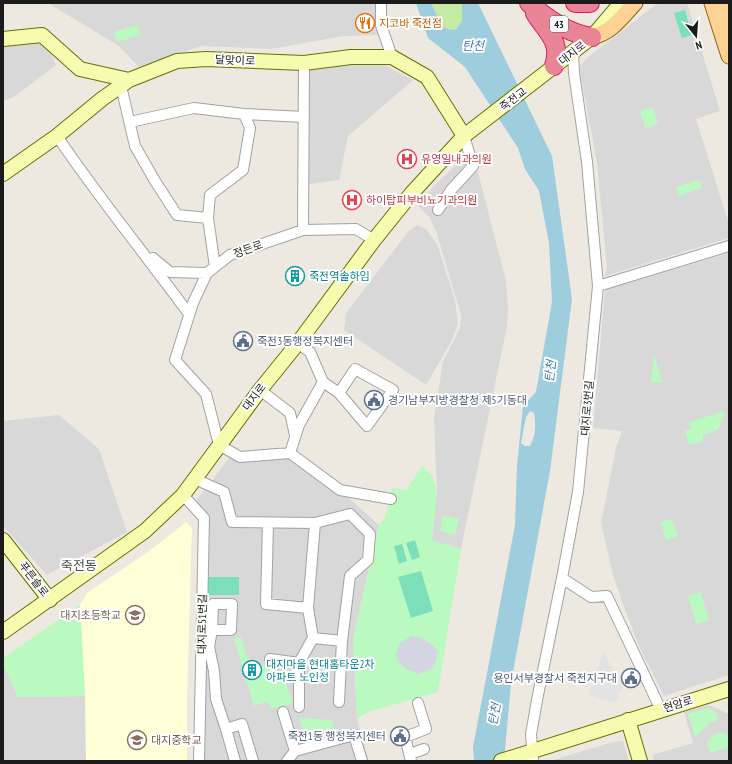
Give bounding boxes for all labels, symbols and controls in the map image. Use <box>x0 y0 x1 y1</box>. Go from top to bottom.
restaurant icon: 지코바 죽전점 <box>354 12 376 34</box>
place label: 지코바 죽전점 <box>379 16 442 30</box>
road number: 43 <box>550 16 568 32</box>
north arrow <box>676 16 716 56</box>
water label: 탄천 <box>462 38 486 53</box>
street label: 대지로 <box>556 38 588 68</box>
text: N <box>694 38 704 53</box>
street label: 달맞이로 <box>215 52 255 68</box>
street label: 죽전교 <box>497 84 529 114</box>
hospital icon: 유영일내과의원 <box>396 148 418 170</box>
place label: 유영일내과의원 <box>421 152 492 166</box>
hospital icon: 하이탑피부비뇨기과의원 <box>341 189 363 211</box>
place label: 하이탑피부비뇨기과의원 <box>366 193 477 207</box>
street label: 정든로 <box>231 237 265 261</box>
building icon: 죽전역솔하임 <box>284 265 306 287</box>
place label: 죽전역솔하임 <box>309 269 370 283</box>
public building icon: 죽전3동행정복지센터 <box>232 330 254 352</box>
place label: 죽전3동행정복지센터 <box>257 334 353 348</box>
water label: 탄천 <box>541 357 559 383</box>
street label: 대지로3번길 <box>578 380 596 436</box>
street label: 대지로 <box>239 381 269 413</box>
public building icon: 경기남부지방경찰청 제5기동대 <box>363 389 385 411</box>
place label: 경기남부지방경찰청 제5기동대 <box>388 393 527 407</box>
district label: 죽전동 <box>61 557 97 574</box>
street label: 푸른솔로 <box>16 559 52 599</box>
street label: 대지로51번길 <box>194 594 210 654</box>
school or university icon: 대지초등학교 <box>124 604 146 626</box>
place label: 대지초등학교 <box>60 608 121 622</box>
place label: 대지마을 현대홈타운2차 아파트 노인정 <box>266 657 374 684</box>
building icon: 대지마을 현대홈타운2차 아파트 노인정 <box>241 659 263 681</box>
public building icon: 용인서부경찰서 죽전지구대 <box>620 667 642 689</box>
place label: 용인서부경찰서 죽전지구대 <box>493 671 617 685</box>
street label: 현암로 <box>661 693 695 715</box>
water label: 탄천 <box>485 700 504 726</box>
public building icon: 죽전1동 행정복지센터 <box>389 725 411 747</box>
school or university icon: 대지중학교 <box>126 729 148 751</box>
place label: 죽전1동 행정복지센터 <box>288 729 386 743</box>
place label: 대지중학교 <box>151 733 202 747</box>

